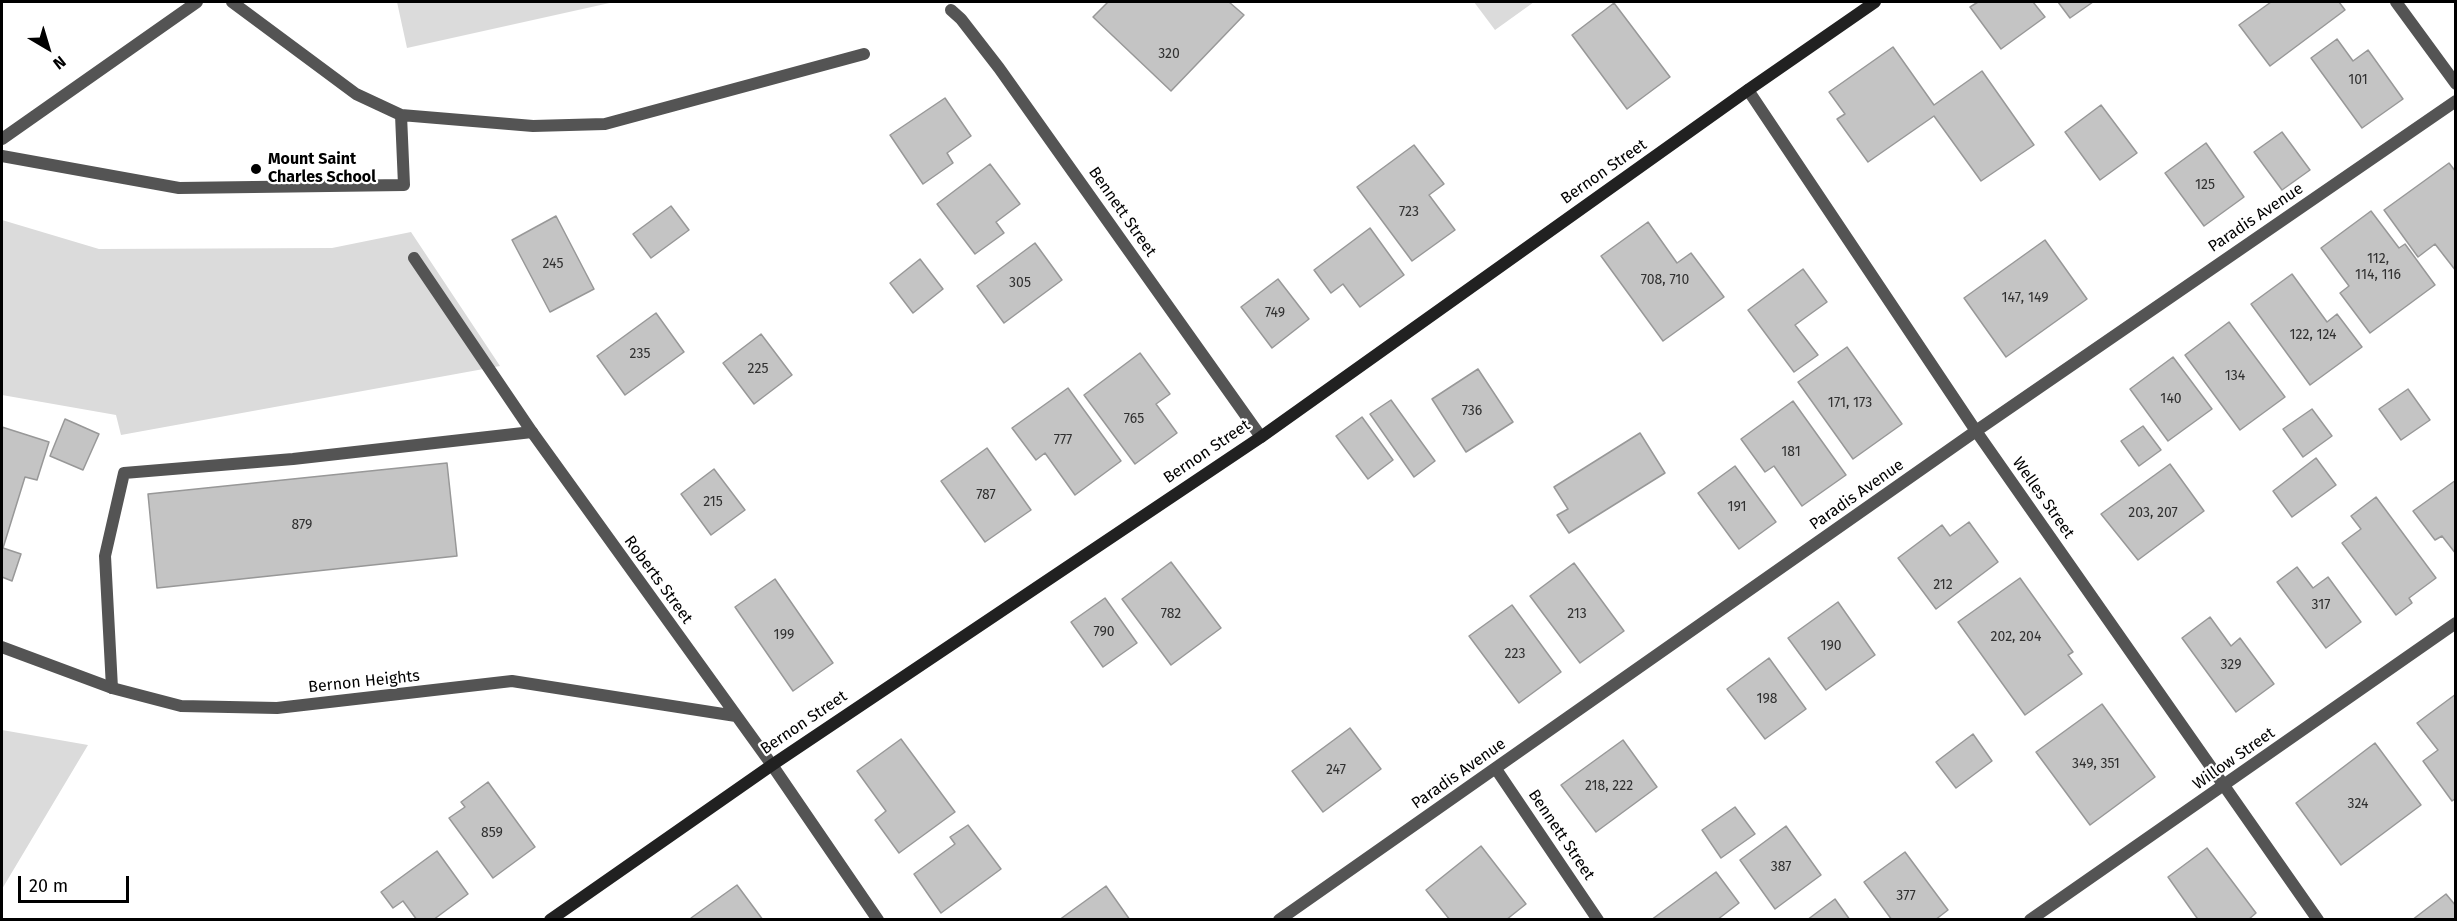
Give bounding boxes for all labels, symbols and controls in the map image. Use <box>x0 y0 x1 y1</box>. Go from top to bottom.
north arrow <box>18 18 78 78</box>
house number: 320 <box>1158 46 1180 62</box>
text: N <box>49 52 69 73</box>
house number: 101 <box>2348 72 2368 88</box>
street label: Bernon Street <box>1557 135 1651 209</box>
place label: Mount Saint Charles School <box>268 150 376 188</box>
marker: Mount Saint Charles School <box>249 162 263 176</box>
street label: Bennett Street <box>1084 163 1160 261</box>
house number: 125 <box>2195 177 2215 193</box>
street label: Paradis Avenue <box>2205 179 2307 257</box>
house number: 723 <box>1399 204 1419 220</box>
house number: 112, 114, 116 <box>2355 251 2401 284</box>
house number: 245 <box>543 256 563 272</box>
house number: 708, 710 <box>1641 272 1689 288</box>
house number: 305 <box>1009 275 1031 291</box>
house number: 147, 149 <box>2001 290 2049 306</box>
house number: 749 <box>1265 305 1285 321</box>
house number: 122, 124 <box>2289 327 2337 343</box>
house number: 235 <box>630 346 650 362</box>
house number: 225 <box>748 361 768 377</box>
house number: 134 <box>2225 368 2245 384</box>
house number: 140 <box>2160 391 2182 407</box>
house number: 171, 173 <box>1828 395 1872 411</box>
house number: 736 <box>1462 403 1482 419</box>
house number: 765 <box>1124 411 1144 427</box>
street label: Bernon Street <box>1160 416 1254 488</box>
house number: 777 <box>1054 432 1072 448</box>
house number: 181 <box>1781 444 1801 460</box>
street label: Welles Street <box>2008 454 2078 542</box>
street label: Paradis Avenue <box>1806 455 1908 535</box>
house number: 787 <box>976 487 996 503</box>
house number: 215 <box>703 494 723 510</box>
house number: 191 <box>1727 499 1747 515</box>
house number: 203, 207 <box>2128 505 2178 521</box>
house number: 879 <box>292 517 312 533</box>
street label: Roberts Street <box>620 532 696 628</box>
house number: 212 <box>1933 577 1953 593</box>
house number: 317 <box>2312 597 2330 613</box>
house number: 782 <box>1161 606 1181 622</box>
house number: 213 <box>1567 606 1587 622</box>
house number: 790 <box>1093 624 1115 640</box>
house number: 199 <box>774 627 794 643</box>
house number: 202, 204 <box>1991 629 2041 645</box>
house number: 190 <box>1820 638 1842 654</box>
house number: 223 <box>1505 646 1525 662</box>
house number: 329 <box>2221 657 2241 673</box>
street label: Bernon Heights <box>307 667 421 697</box>
street label: Bernon Street <box>757 687 851 759</box>
house number: 198 <box>1756 691 1778 707</box>
street label: Willow Street <box>2189 724 2279 794</box>
street label: Paradis Avenue <box>1408 734 1510 814</box>
house number: 349, 351 <box>2072 756 2120 772</box>
house number: 247 <box>1326 762 1346 778</box>
house number: 218, 222 <box>1585 778 1633 794</box>
street label: Bennett Street <box>1524 786 1598 884</box>
house number: 324 <box>2348 796 2368 812</box>
house number: 859 <box>481 825 503 841</box>
house number: 387 <box>1771 859 1791 875</box>
scale bar <box>21 864 132 902</box>
text: 20 m <box>29 875 68 897</box>
house number: 377 <box>1896 888 1916 904</box>

